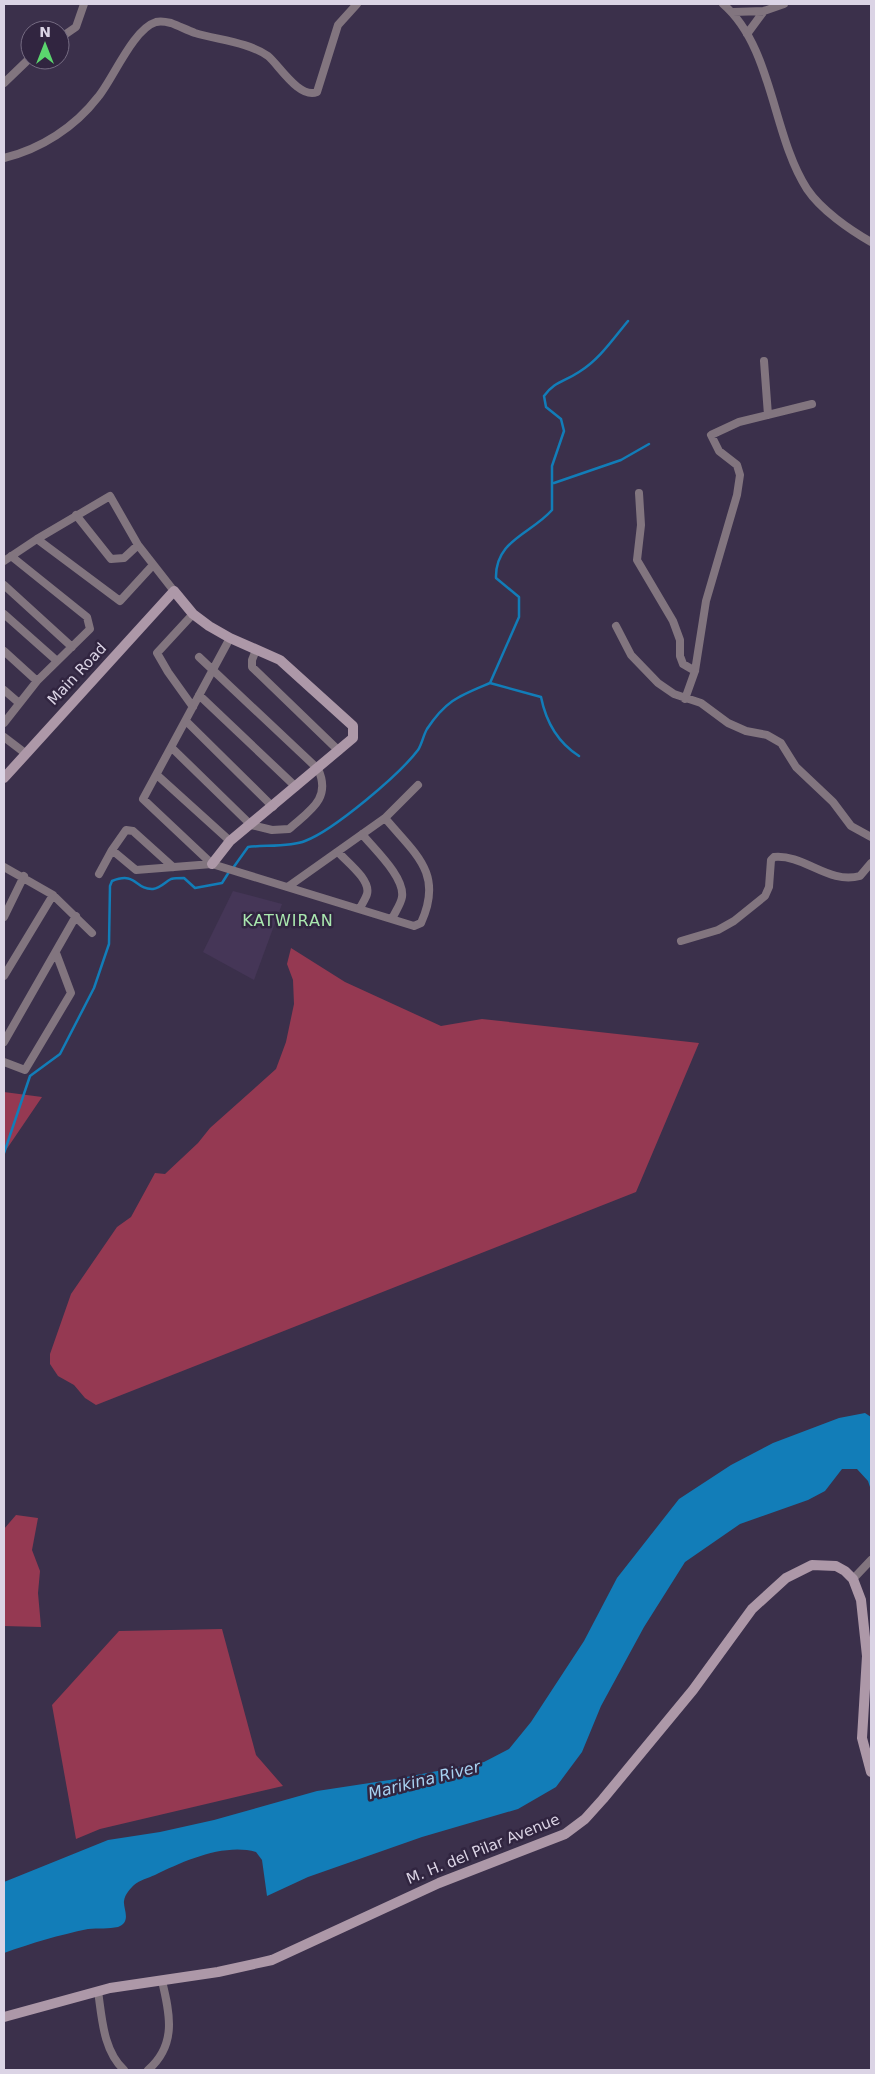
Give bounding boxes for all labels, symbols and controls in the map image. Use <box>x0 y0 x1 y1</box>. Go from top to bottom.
north arrow <box>20 20 70 70</box>
text: N <box>39 24 51 40</box>
street label: Main Road <box>44 639 110 709</box>
district label: KATWIRAN <box>242 911 334 930</box>
water label: Marikina River <box>366 1757 483 1803</box>
street label: M. H. del Pilar Avenue <box>404 1810 562 1888</box>

